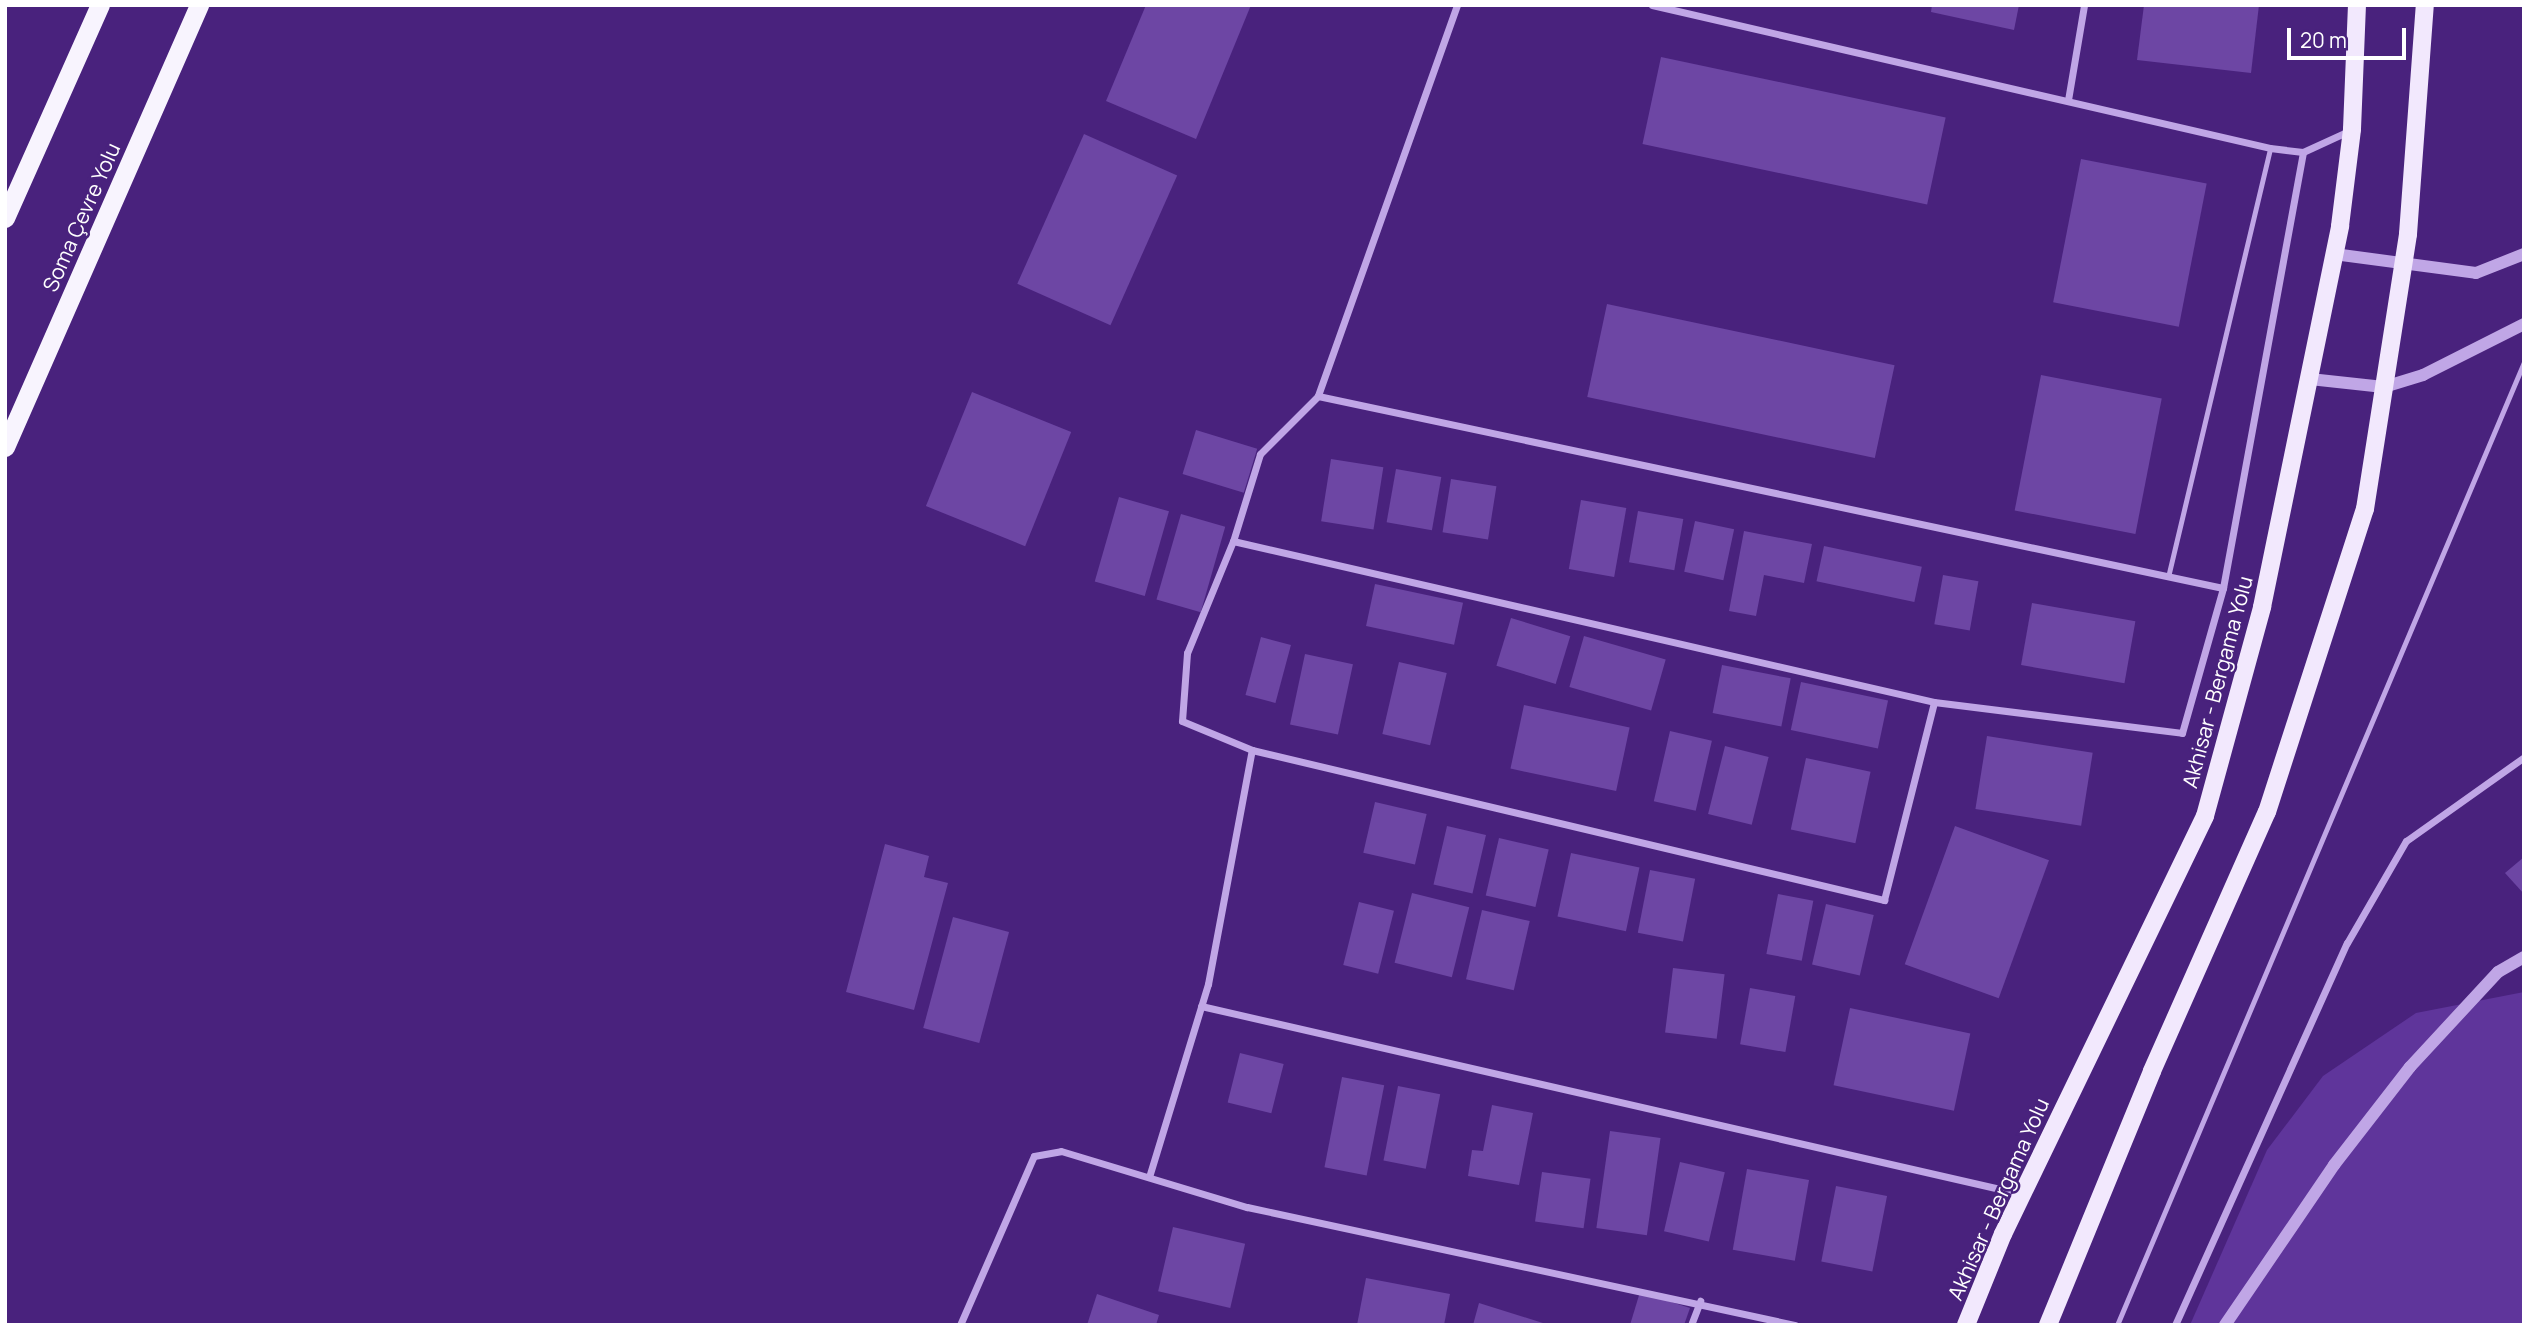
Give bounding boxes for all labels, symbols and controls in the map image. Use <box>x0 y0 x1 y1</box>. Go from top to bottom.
scale bar <box>2291 14 2410 58</box>
text: 20 m <box>2300 26 2347 54</box>
street label: Soma Çevre Yolu <box>37 139 125 295</box>
street label: Akhisar - Bergama Yolu <box>2177 573 2257 791</box>
street label: Akhisar - Bergama Yolu <box>1942 1094 2054 1304</box>

